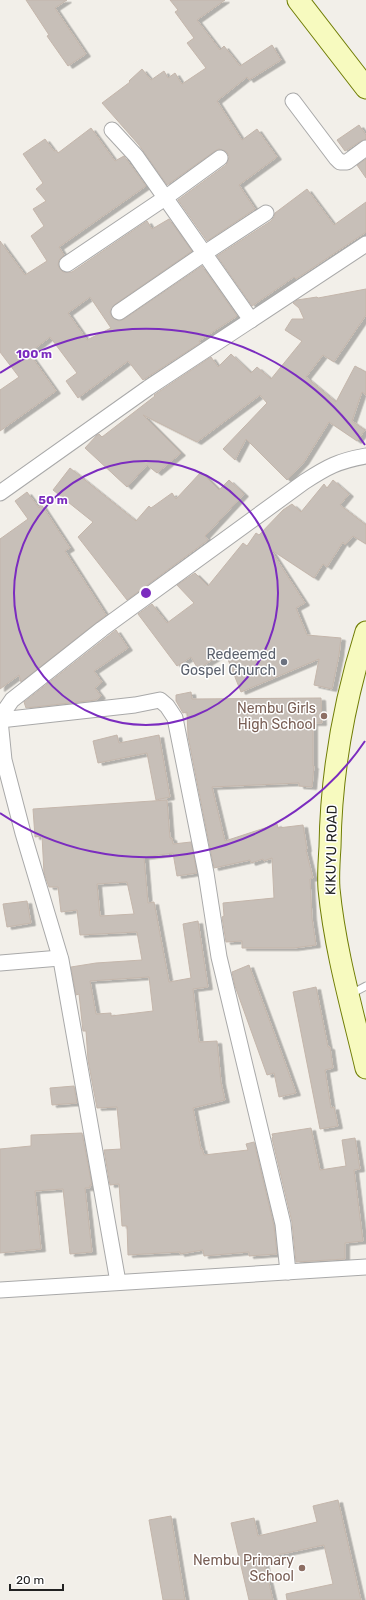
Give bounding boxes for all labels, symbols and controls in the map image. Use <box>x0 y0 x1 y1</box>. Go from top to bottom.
text: 100 m <box>16 347 52 361</box>
text: 50 m <box>38 493 68 507</box>
centre of rings <box>139 586 153 600</box>
place label: Redeemed Gospel Church <box>181 646 276 679</box>
marker: Redeemed Gospel Church <box>279 657 289 667</box>
place label: Nembu Girls High School <box>237 700 316 733</box>
marker: Nembu Girls High School <box>319 711 329 721</box>
street label: KIKUYU ROAD <box>322 805 341 895</box>
place label: Nembu Primary School <box>193 1552 294 1585</box>
marker: Nembu Primary School <box>297 1563 307 1573</box>
scale bar <box>10 1566 63 1592</box>
text: 20 m <box>16 1573 44 1587</box>

